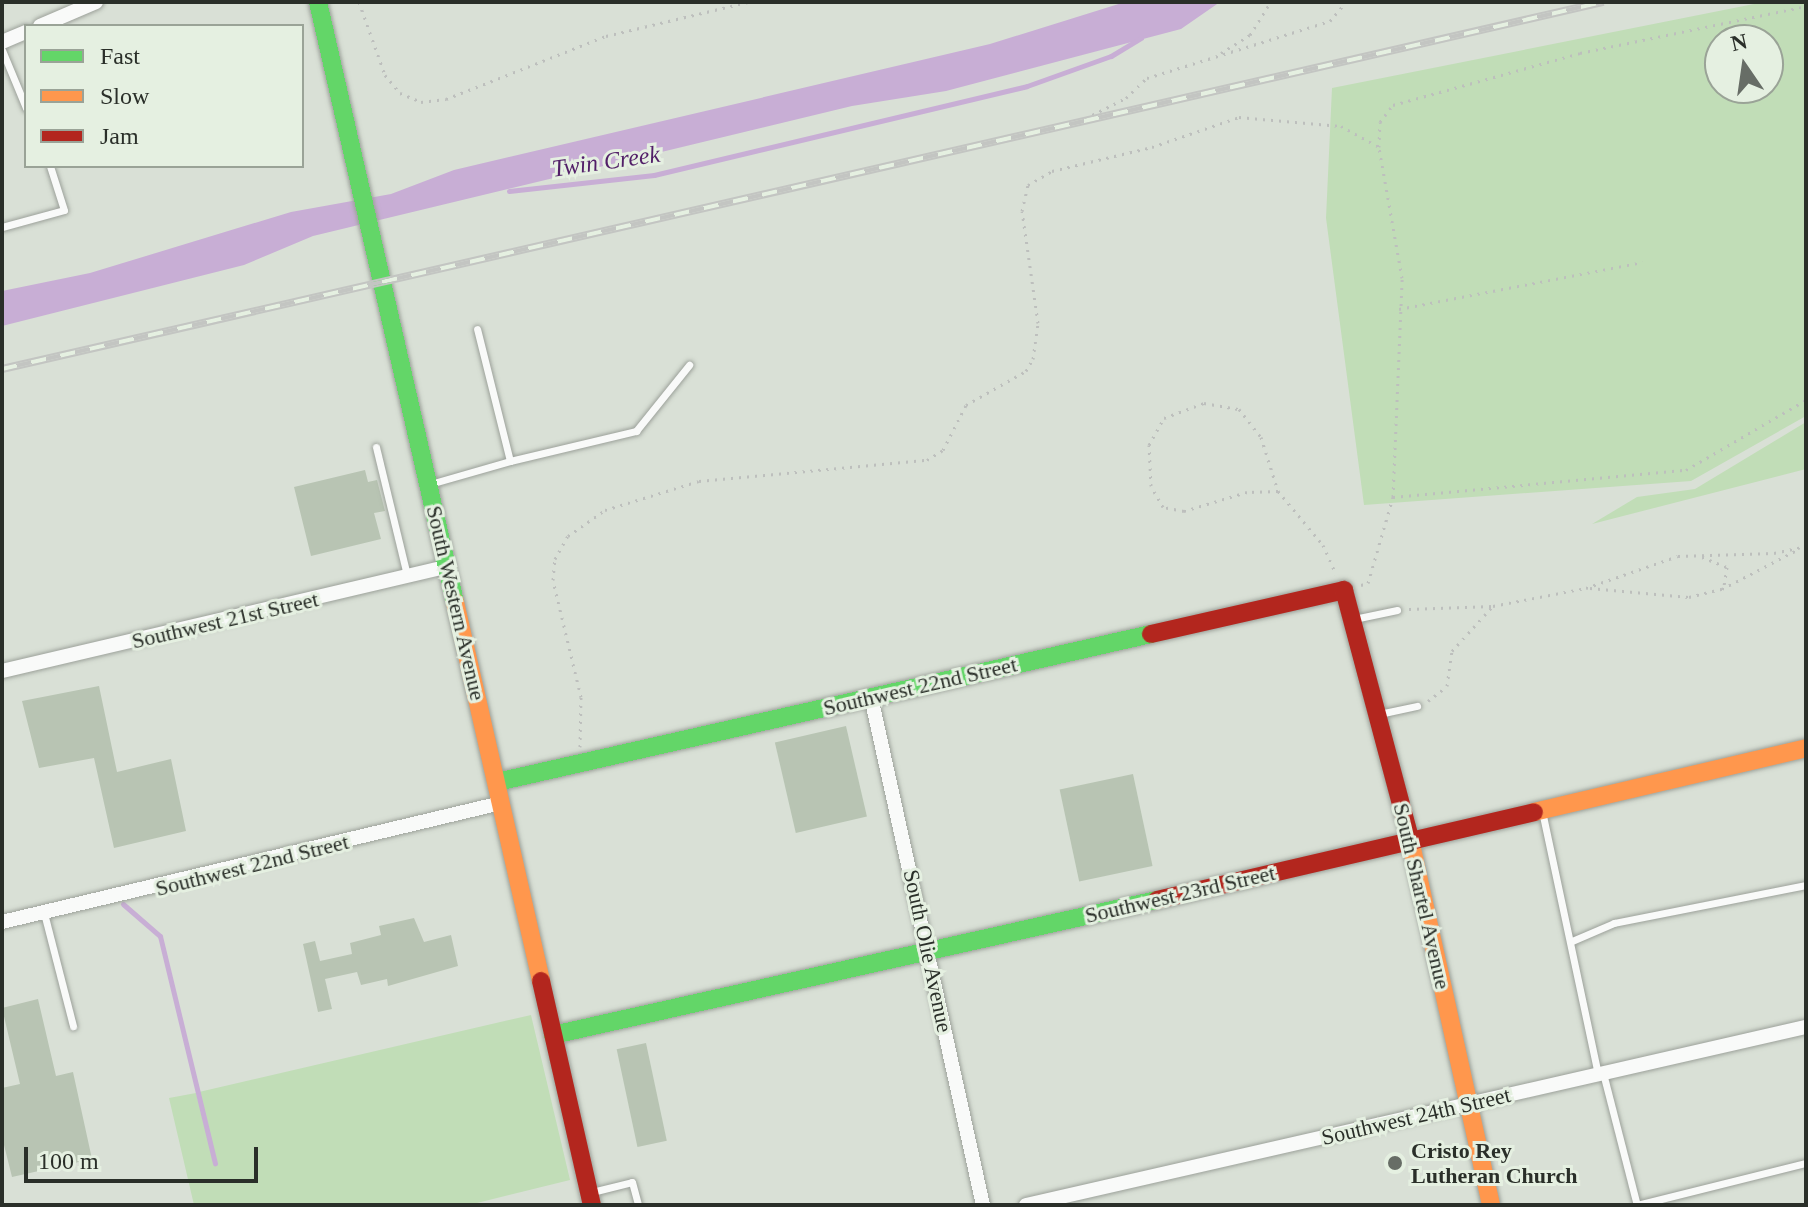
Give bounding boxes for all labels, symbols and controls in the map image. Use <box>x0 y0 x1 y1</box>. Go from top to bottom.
legend <box>24 24 304 168</box>
north arrow <box>1704 24 1784 104</box>
text: N <box>1728 28 1749 56</box>
text: Fast <box>100 43 140 69</box>
text: Slow <box>100 83 149 109</box>
text: Jam <box>100 123 139 149</box>
water label: Twin Creek <box>550 140 662 184</box>
street label: South Western Avenue <box>421 502 491 704</box>
street label: Southwest 21st Street <box>129 586 321 654</box>
street label: Southwest 22nd Street <box>821 651 1019 721</box>
street label: South Shartel Avenue <box>1388 800 1456 992</box>
street label: Southwest 22nd Street <box>153 828 351 902</box>
street label: Southwest 23rd Street <box>1082 859 1278 929</box>
street label: South Olie Avenue <box>898 867 958 1035</box>
street label: Southwest 24th Street <box>1319 1081 1513 1151</box>
scale bar <box>28 1131 262 1181</box>
place label: Cristo Rey Lutheran Church <box>1411 1137 1577 1188</box>
text: 100 m <box>38 1148 99 1174</box>
marker: Cristo Rey Lutheran Church <box>1386 1154 1404 1172</box>

